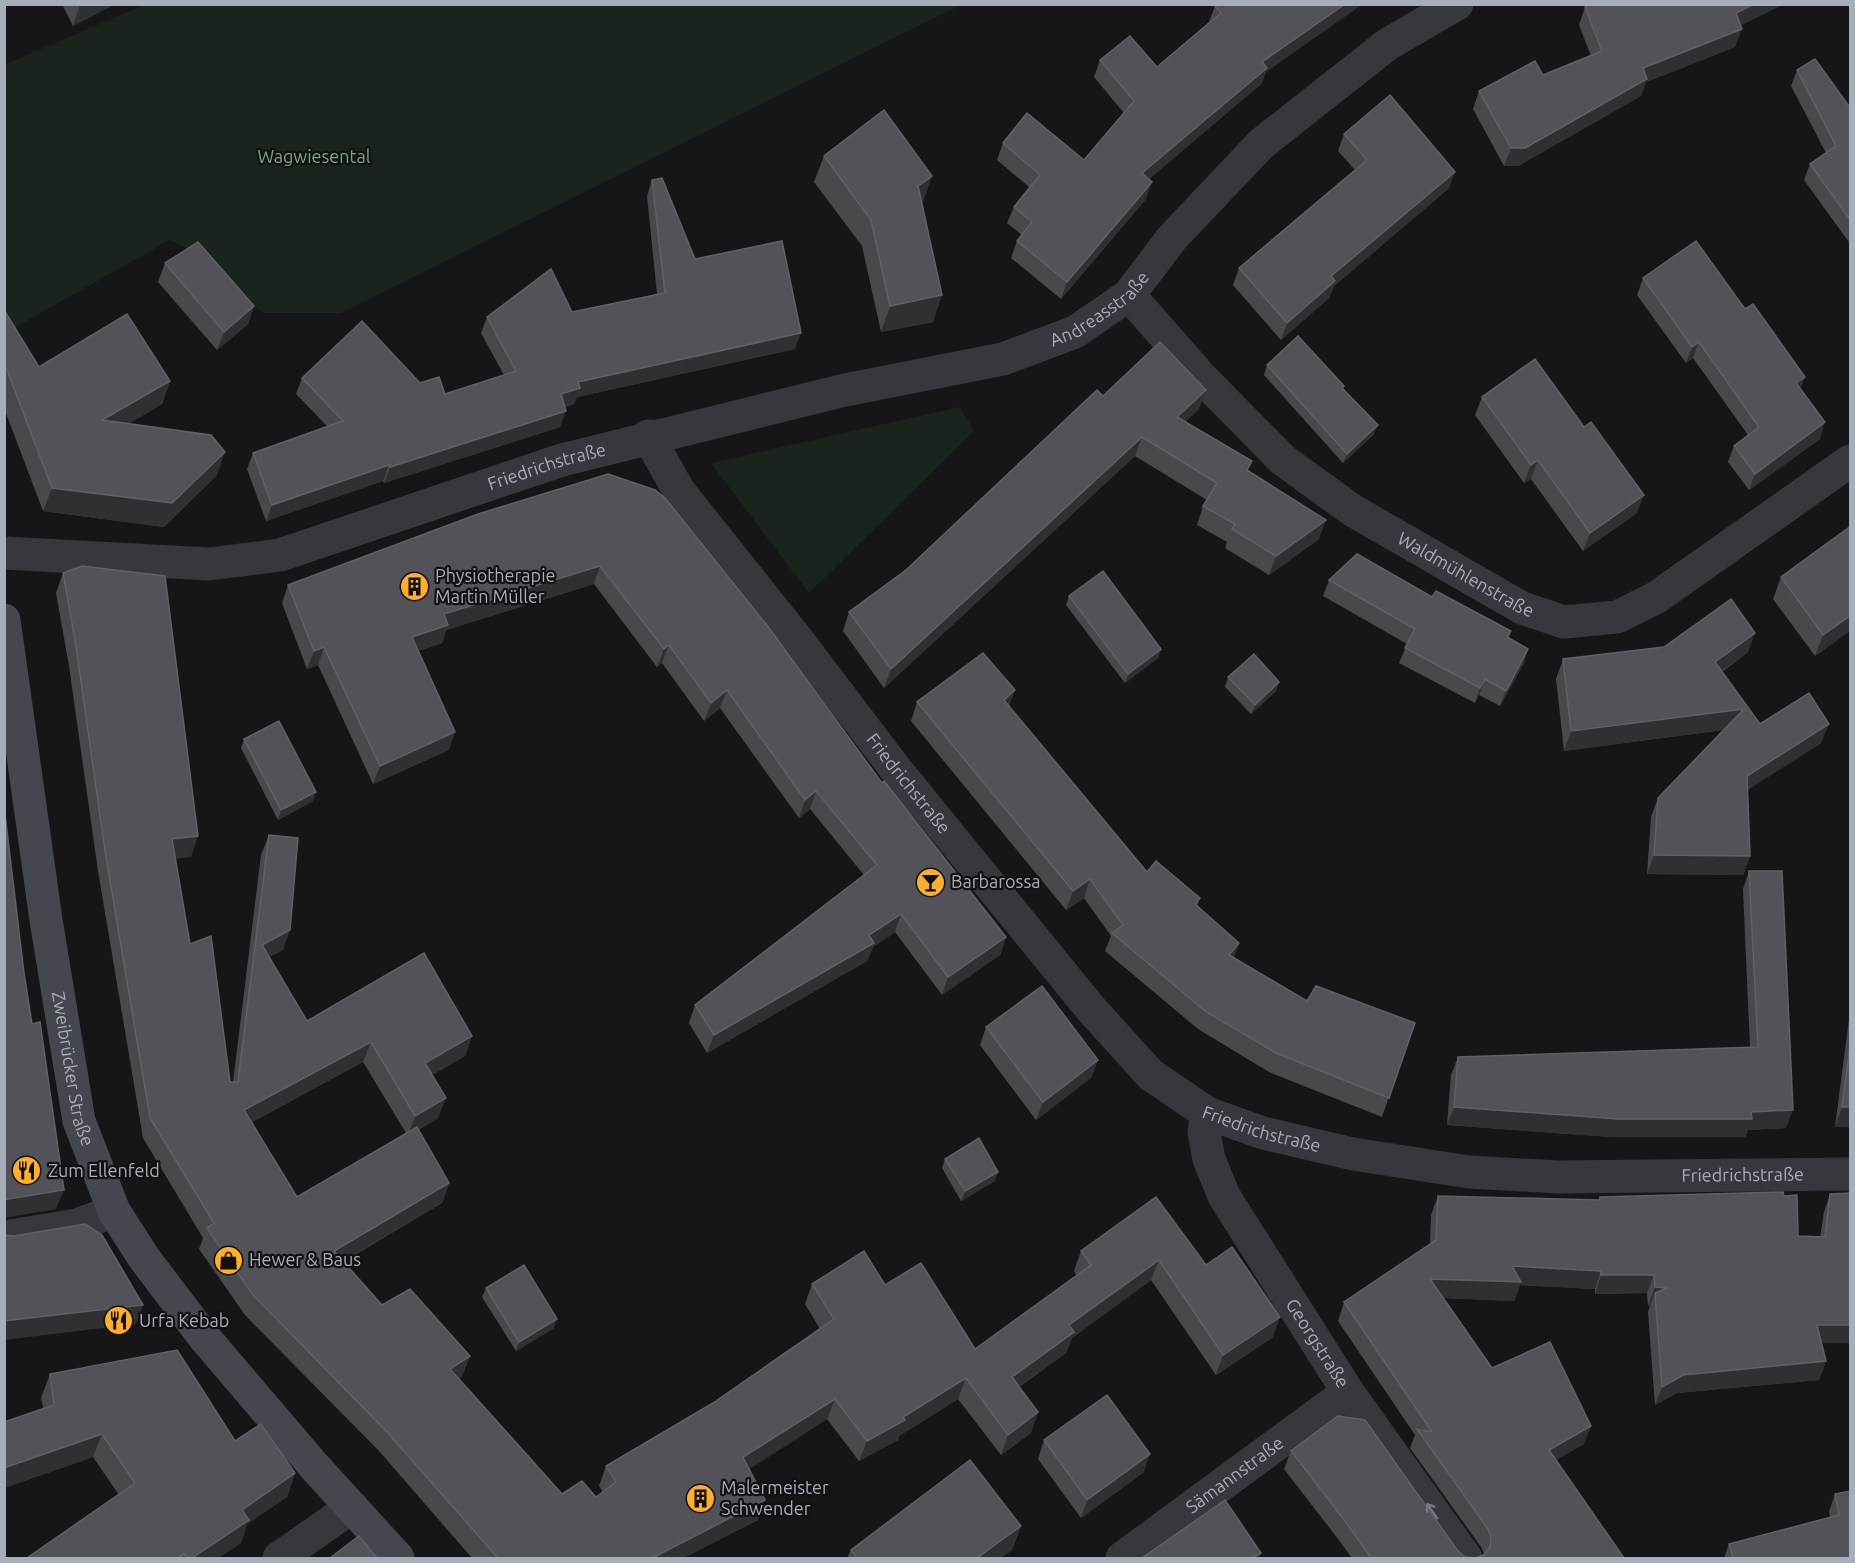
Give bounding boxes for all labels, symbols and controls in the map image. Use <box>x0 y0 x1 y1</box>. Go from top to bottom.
park label: Wagwiesental <box>257 146 371 166</box>
street label: Andreasstraße <box>1047 267 1152 350</box>
street label: Friedrichstraße <box>485 439 608 493</box>
street label: Waldmühlenstraße <box>1394 528 1536 620</box>
place label: Physiotherapie Martin Müller <box>435 565 555 606</box>
building icon: Physiotherapie Martin Müller <box>398 570 430 602</box>
street label: Friedrichstraße <box>863 729 955 837</box>
bar icon: Barbarossa <box>914 866 946 898</box>
place label: Barbarossa <box>951 871 1041 891</box>
street label: Zweibrücker Straße <box>49 990 99 1149</box>
street label: Friedrichstraße <box>1200 1101 1323 1155</box>
restaurant icon: Zum Ellenfeld <box>11 1155 43 1187</box>
place label: Zum Ellenfeld <box>48 1160 160 1180</box>
street label: Friedrichstraße <box>1681 1163 1804 1185</box>
shop icon: Hewer & Baus <box>212 1244 244 1276</box>
place label: Hewer & Baus <box>249 1249 361 1269</box>
street label: Georgstraße <box>1283 1295 1354 1391</box>
restaurant icon: Urfa Kebab <box>102 1305 134 1337</box>
place label: Urfa Kebab <box>139 1310 229 1330</box>
street label: Sämannstraße <box>1182 1432 1287 1517</box>
place label: Malermeister Schwender <box>721 1477 829 1518</box>
building icon: Malermeister Schwender <box>684 1482 716 1514</box>
one-way arrow <box>1426 1503 1438 1519</box>

